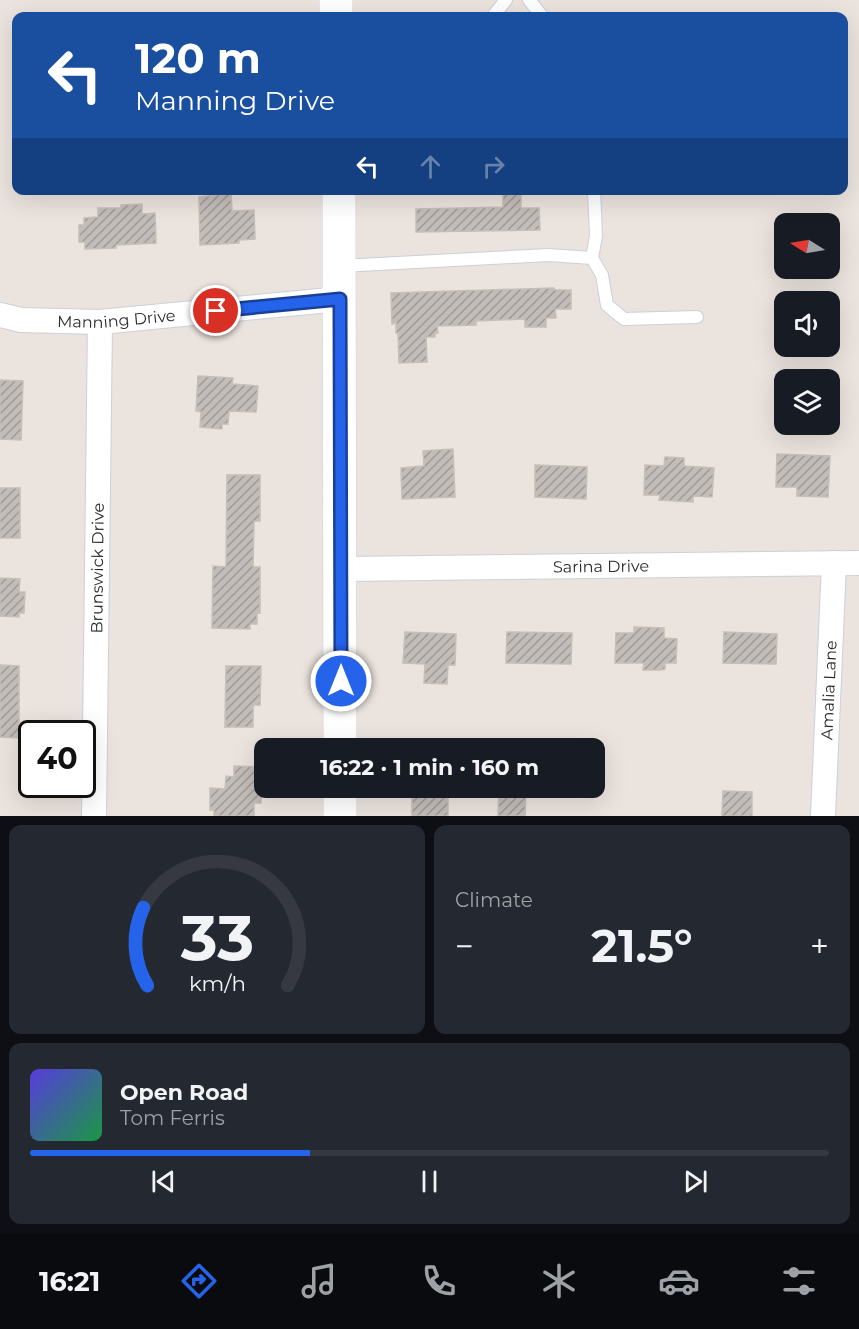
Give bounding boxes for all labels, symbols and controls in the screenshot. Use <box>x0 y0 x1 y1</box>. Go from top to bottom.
text: 120 m <box>135 32 261 84</box>
icon: left <box>36 36 114 114</box>
text: Manning Drive <box>135 84 335 117</box>
icon: left <box>351 150 384 183</box>
icon: ahead <box>414 150 447 183</box>
icon: right <box>477 150 510 183</box>
north arrow <box>774 213 840 279</box>
map controls <box>774 213 840 435</box>
pin <box>190 285 241 336</box>
button: sound <box>774 291 840 357</box>
icon: arrive <box>199 294 232 327</box>
street label: Manning Drive <box>57 306 176 332</box>
button: layers <box>774 369 840 435</box>
street label: Brunswick Drive <box>87 503 108 634</box>
street label: Sarina Drive <box>553 556 649 577</box>
street label: Amalia Lane <box>817 640 841 740</box>
position arrow <box>309 649 373 713</box>
speed limit sign: 40 <box>18 720 96 798</box>
text: 16:22 · 1 min · 160 m <box>320 754 539 781</box>
text: Climate <box>455 888 533 912</box>
text: 33 <box>179 900 254 976</box>
text: 21.5° <box>591 918 693 973</box>
text: − <box>455 926 474 966</box>
text: + <box>810 926 829 966</box>
text: km/h <box>188 971 246 997</box>
text: Open Road <box>120 1079 248 1106</box>
text: Tom Ferris <box>120 1106 225 1130</box>
icon: previous <box>147 1165 180 1198</box>
icon: pause <box>413 1165 446 1198</box>
icon: next <box>679 1165 712 1198</box>
icon: directions <box>178 1260 220 1302</box>
icon: music <box>298 1260 340 1302</box>
icon: phone <box>418 1260 460 1302</box>
icon: climate <box>538 1260 580 1302</box>
icon: car <box>658 1260 700 1302</box>
icon: filters <box>778 1260 820 1302</box>
text: 16:21 <box>39 1265 100 1298</box>

